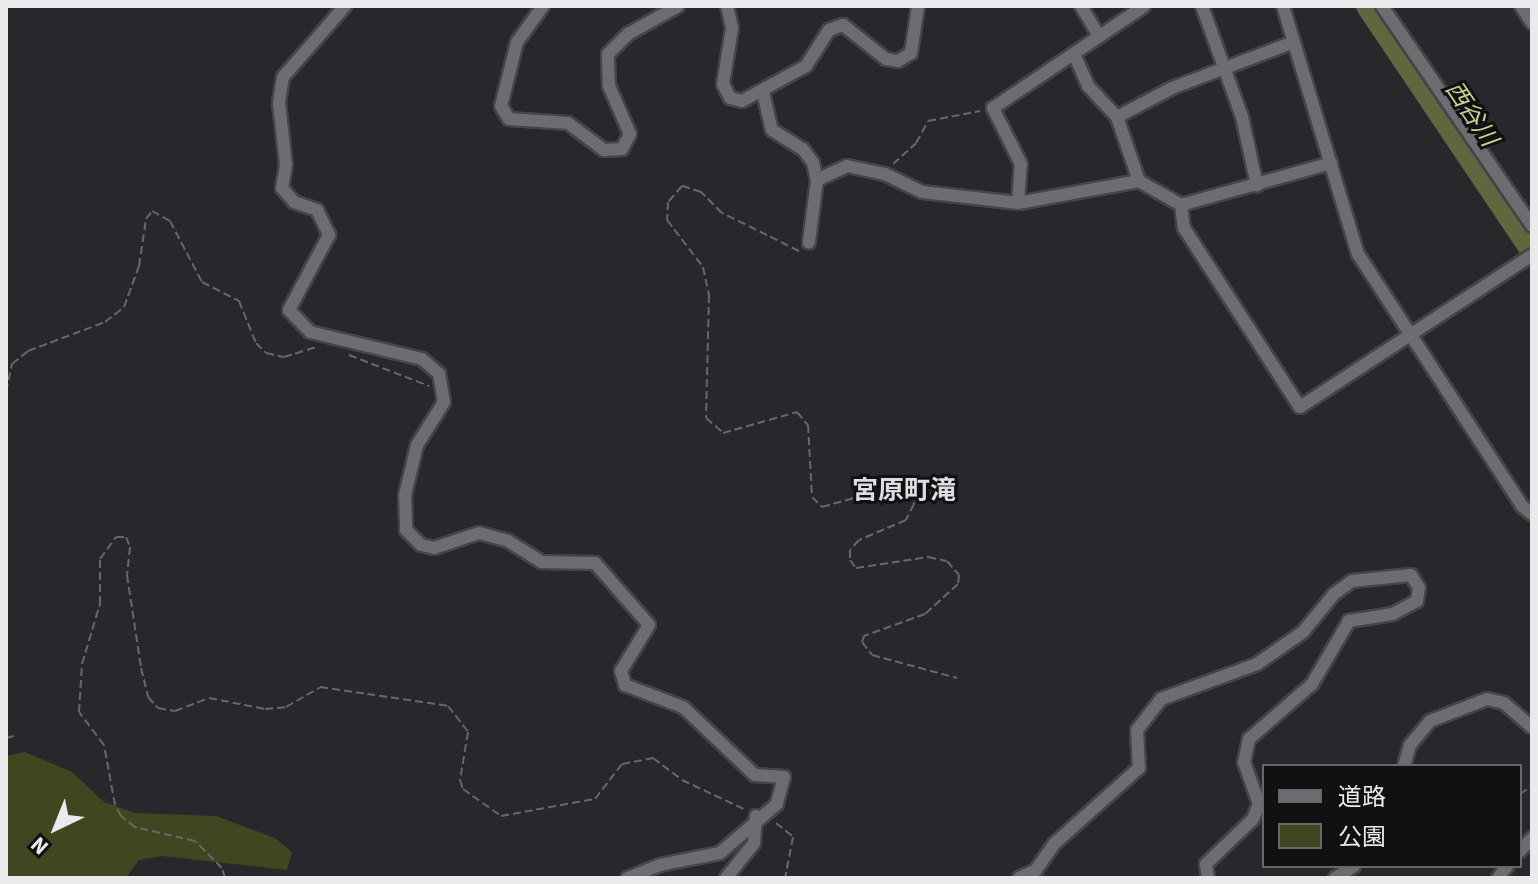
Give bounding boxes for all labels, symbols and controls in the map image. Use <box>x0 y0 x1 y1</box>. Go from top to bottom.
water label: 西谷川 <box>1439 76 1503 152</box>
district label: 宮原町滝 <box>852 475 956 507</box>
legend <box>1262 764 1522 868</box>
text: 道路 <box>1338 780 1386 815</box>
north arrow <box>16 788 96 868</box>
text: 公園 <box>1338 820 1386 855</box>
text: N <box>23 829 56 862</box>

